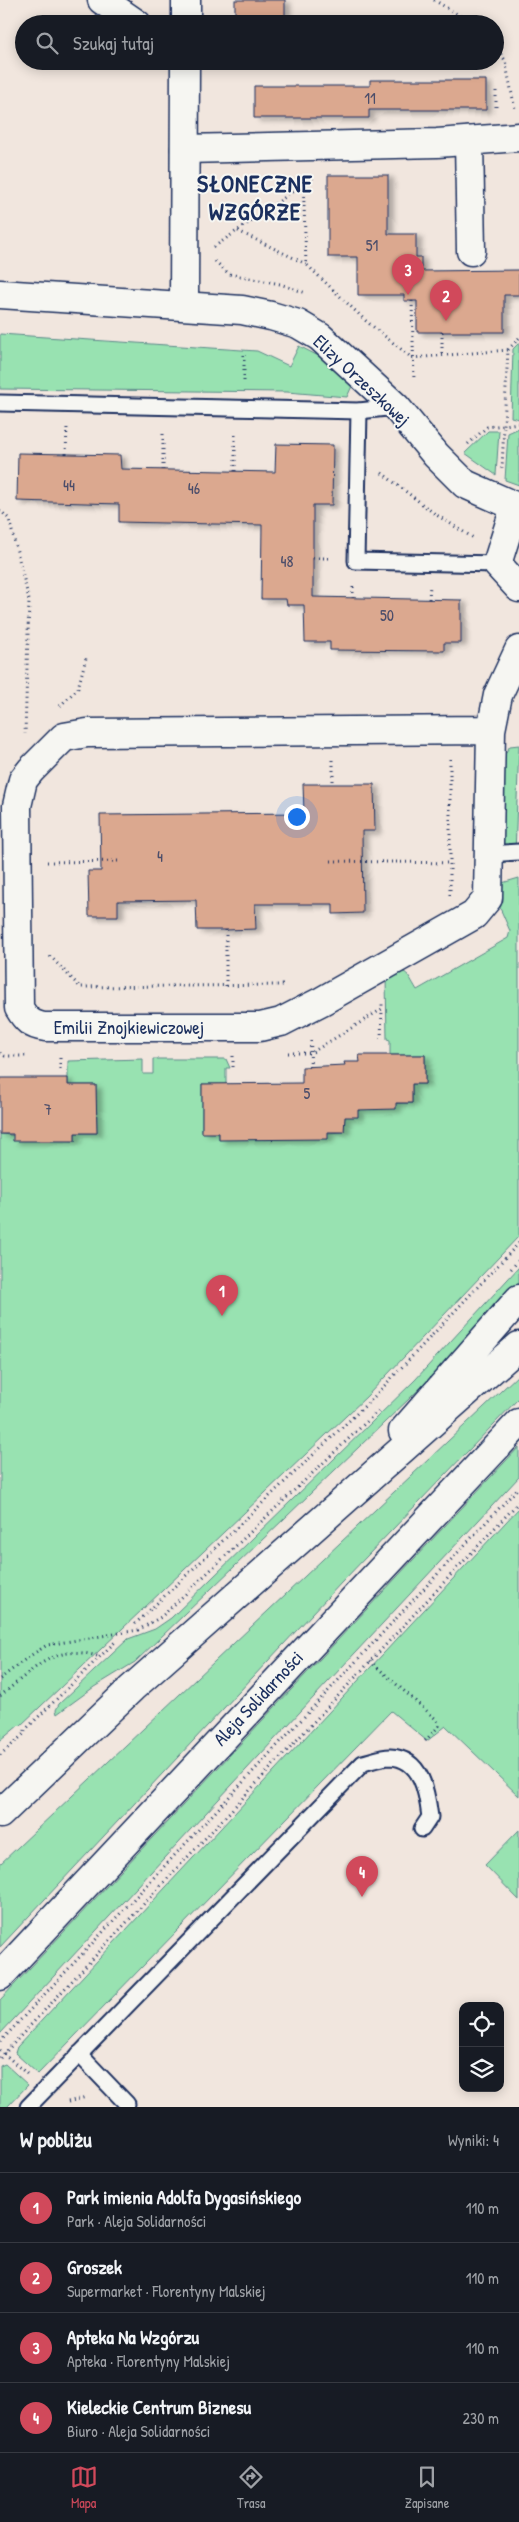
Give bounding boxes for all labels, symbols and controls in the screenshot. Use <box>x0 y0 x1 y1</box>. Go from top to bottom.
search box <box>15 15 504 70</box>
icon: search <box>33 29 61 57</box>
text: Szukaj tutaj <box>73 30 154 56</box>
house number: 11 <box>364 87 376 109</box>
district label: SŁONECZNE WZGÓRZE <box>197 167 313 227</box>
house number: 51 <box>366 234 378 256</box>
pin: 3 <box>392 254 424 295</box>
pin: 2 <box>430 280 462 321</box>
street label: Elizy Orzeszkowej <box>308 328 416 432</box>
house number: 44 <box>63 474 75 496</box>
house number: 46 <box>188 477 200 499</box>
house number: 48 <box>281 550 294 572</box>
house number: 50 <box>380 604 394 626</box>
your location <box>284 804 310 830</box>
house number: 4 <box>157 845 163 867</box>
street label: Emilii Znojkiewiczowej <box>54 1014 204 1040</box>
house number: 5 <box>304 1082 311 1104</box>
house number: 7 <box>44 1098 52 1120</box>
pin: 1 <box>206 1275 238 1316</box>
street label: Aleja Solidarności <box>207 1645 309 1751</box>
pin: 4 <box>346 1856 378 1897</box>
map controls <box>459 2002 504 2092</box>
button: locate <box>459 2002 504 2047</box>
button: layers <box>459 2047 504 2092</box>
text: W pobliżu <box>20 2125 92 2154</box>
text: Wyniki: 4 <box>448 2129 499 2151</box>
text: Park imienia Adolfa Dygasińskiego <box>67 2184 301 2210</box>
text: 1 <box>33 2197 39 2219</box>
text: 110 m <box>466 2197 499 2219</box>
text: Park · Aleja Solidarności <box>67 2210 206 2232</box>
text: Groszek <box>67 2254 122 2280</box>
text: 2 <box>32 2267 40 2289</box>
text: 110 m <box>466 2267 499 2289</box>
text: Supermarket · Florentyny Malskiej <box>67 2280 265 2302</box>
text: Apteka Na Wzgórzu <box>67 2324 199 2350</box>
text: 3 <box>32 2337 40 2359</box>
text: 110 m <box>466 2337 499 2359</box>
text: Apteka · Florentyny Malskiej <box>67 2350 230 2372</box>
text: Kieleckie Centrum Biznesu <box>67 2394 251 2420</box>
text: 4 <box>33 2407 39 2429</box>
text: 230 m <box>463 2407 499 2429</box>
text: Biuro · Aleja Solidarności <box>67 2420 210 2442</box>
tab: Mapa <box>70 2463 98 2512</box>
tab: Trasa <box>237 2463 265 2512</box>
tab: Zapisane <box>405 2463 449 2512</box>

